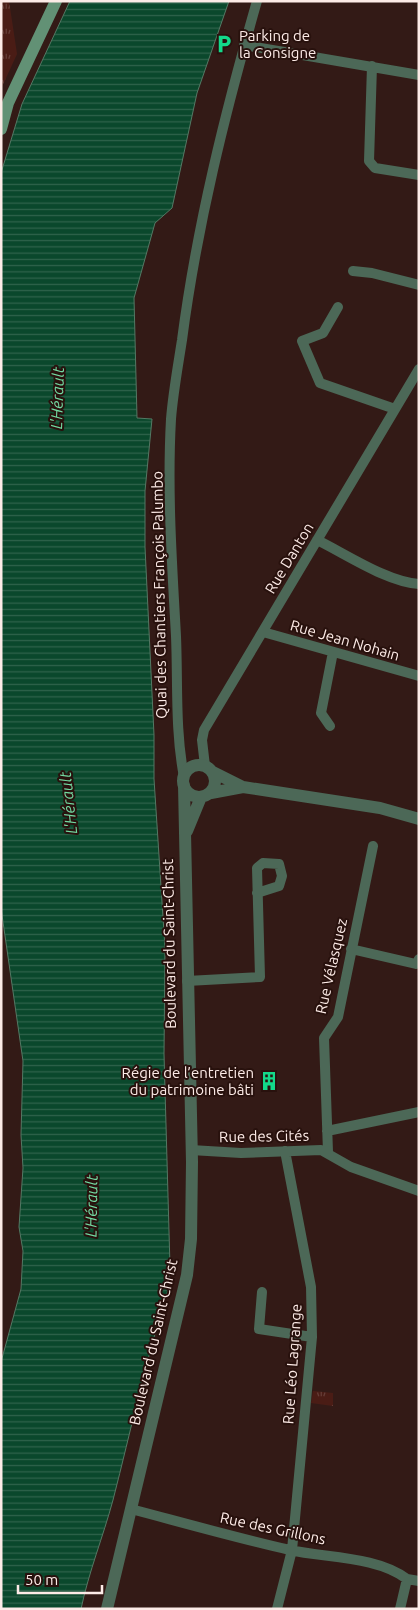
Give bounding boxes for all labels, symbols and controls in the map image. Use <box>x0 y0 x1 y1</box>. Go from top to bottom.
place label: Parking de la Consigne <box>239 27 316 61</box>
parking icon: Parking de la Consigne <box>213 33 235 55</box>
water label: L'Hérault <box>47 366 67 430</box>
street label: Quai des Chantiers François Palumbo <box>148 471 170 719</box>
street label: Rue Danton <box>261 519 317 597</box>
street label: Rue Jean Nohain <box>288 616 402 664</box>
water label: L'Hérault <box>56 770 80 835</box>
street label: Boulevard du Saint-Christ <box>159 859 179 1029</box>
street label: Rue Vélasquez <box>312 916 350 1015</box>
place label: Régie de l’entretien du patrimoine bâti <box>122 1064 254 1098</box>
building icon: Régie de l’entretien du patrimoine bâti <box>258 1070 280 1092</box>
street label: Rue des Cités <box>219 1127 309 1145</box>
water label: L'Hérault <box>81 1174 101 1237</box>
street label: Boulevard du Saint-Christ <box>126 1257 180 1427</box>
street label: Rue Léo Lagrange <box>279 1303 305 1425</box>
street label: Rue des Grillons <box>219 1508 327 1548</box>
scale bar <box>18 1562 101 1594</box>
text: 50 m <box>25 1571 58 1588</box>

